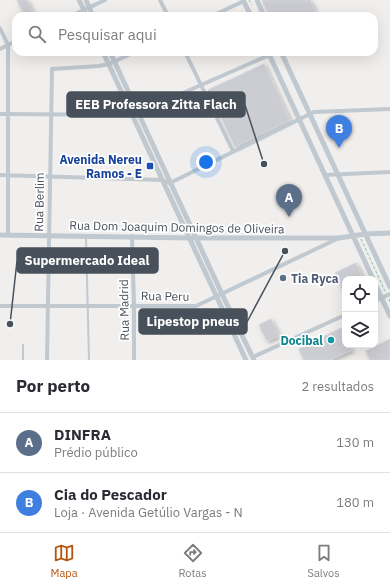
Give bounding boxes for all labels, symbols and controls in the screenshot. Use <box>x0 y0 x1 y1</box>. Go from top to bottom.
search box <box>12 12 378 56</box>
icon: search <box>26 23 48 45</box>
text: Pesquisar aqui <box>58 25 157 44</box>
callout: EEB Professora Zitta Flach <box>67 92 245 117</box>
text: EEB Professora Zitta Flach <box>75 96 237 113</box>
pin: B <box>326 115 352 148</box>
place label: Avenida Nereu Ramos - E <box>59 152 142 181</box>
your location <box>196 152 216 172</box>
marker: Avenida Nereu Ramos - E <box>145 161 155 171</box>
street label: Rua Berlim <box>31 172 47 232</box>
pin: A <box>276 184 302 217</box>
street label: Rua Dom Joaquim Domingos de Oliveira <box>69 218 285 236</box>
callout: Supermercado Ideal <box>17 248 158 273</box>
text: Supermercado Ideal <box>25 252 150 269</box>
place label: Tia Ryca <box>291 271 339 286</box>
marker: Tia Ryca <box>278 273 288 283</box>
map controls <box>342 276 378 348</box>
button: locate <box>342 276 378 312</box>
street label: Rua Madrid <box>116 279 132 341</box>
street label: Rua Peru <box>141 288 189 304</box>
callout: Lipestop pneus <box>139 309 247 334</box>
button: layers <box>342 312 378 348</box>
text: Lipestop pneus <box>147 313 240 330</box>
place label: Docibal <box>280 333 323 348</box>
marker: Docibal <box>326 335 336 345</box>
text: Por perto <box>16 375 90 397</box>
text: 2 resultados <box>301 378 374 395</box>
text: DINFRA <box>54 425 111 444</box>
text: A <box>25 434 33 451</box>
text: 130 m <box>336 434 374 451</box>
text: Prédio público <box>54 444 138 461</box>
text: Cia do Pescador <box>54 485 167 504</box>
text: B <box>25 494 33 511</box>
text: 180 m <box>336 494 374 511</box>
text: Loja · Avenida Getúlio Vargas - N <box>54 504 243 521</box>
tab: Mapa <box>50 542 78 580</box>
tab: Rotas <box>178 542 207 580</box>
tab: Salvos <box>308 542 340 580</box>

